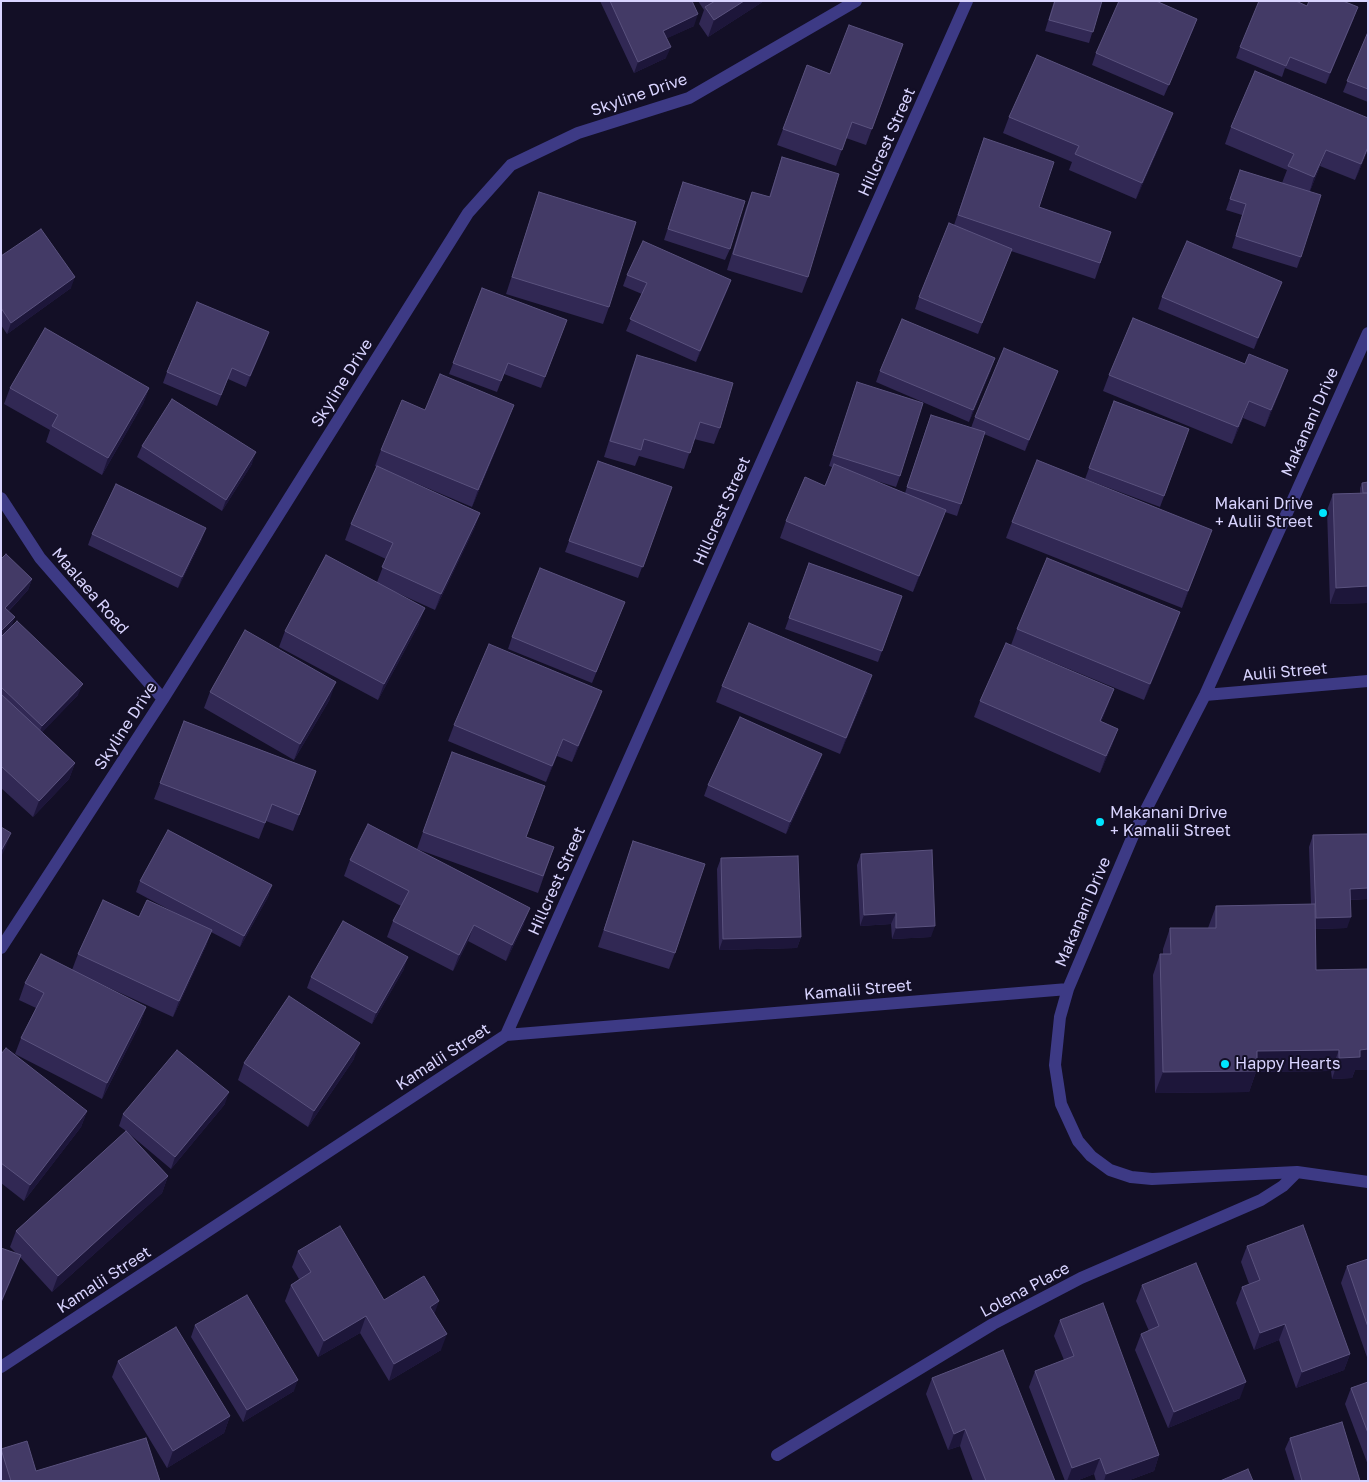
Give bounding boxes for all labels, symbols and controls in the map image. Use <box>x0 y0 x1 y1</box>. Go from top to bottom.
street label: Skyline Drive <box>588 70 690 120</box>
street label: Hillcrest Street <box>854 85 920 199</box>
street label: Skyline Drive <box>307 335 377 431</box>
street label: Makanani Drive <box>1277 364 1343 480</box>
street label: Hillcrest Street <box>689 454 755 568</box>
place label: Makani Drive + Aulii Street <box>1215 494 1313 532</box>
marker: Makani Drive + Aulii Street <box>1317 507 1329 519</box>
street label: Maalaea Road <box>47 544 133 638</box>
street label: Aulii Street <box>1242 659 1328 685</box>
street label: Skyline Drive <box>91 679 161 773</box>
place label: Makanani Drive + Kamalii Street <box>1110 803 1231 841</box>
marker: Makanani Drive + Kamalii Street <box>1094 816 1106 828</box>
street label: Hillcrest Street <box>524 824 590 938</box>
street label: Makanani Drive <box>1051 854 1115 970</box>
street label: Kamalii Street <box>803 976 913 1004</box>
street label: Kamalii Street <box>392 1019 494 1095</box>
place label: Happy Hearts <box>1235 1054 1340 1074</box>
marker: Happy Hearts <box>1219 1058 1231 1070</box>
street label: Kamalii Street <box>53 1242 155 1318</box>
street label: Lolena Place <box>977 1258 1073 1322</box>

